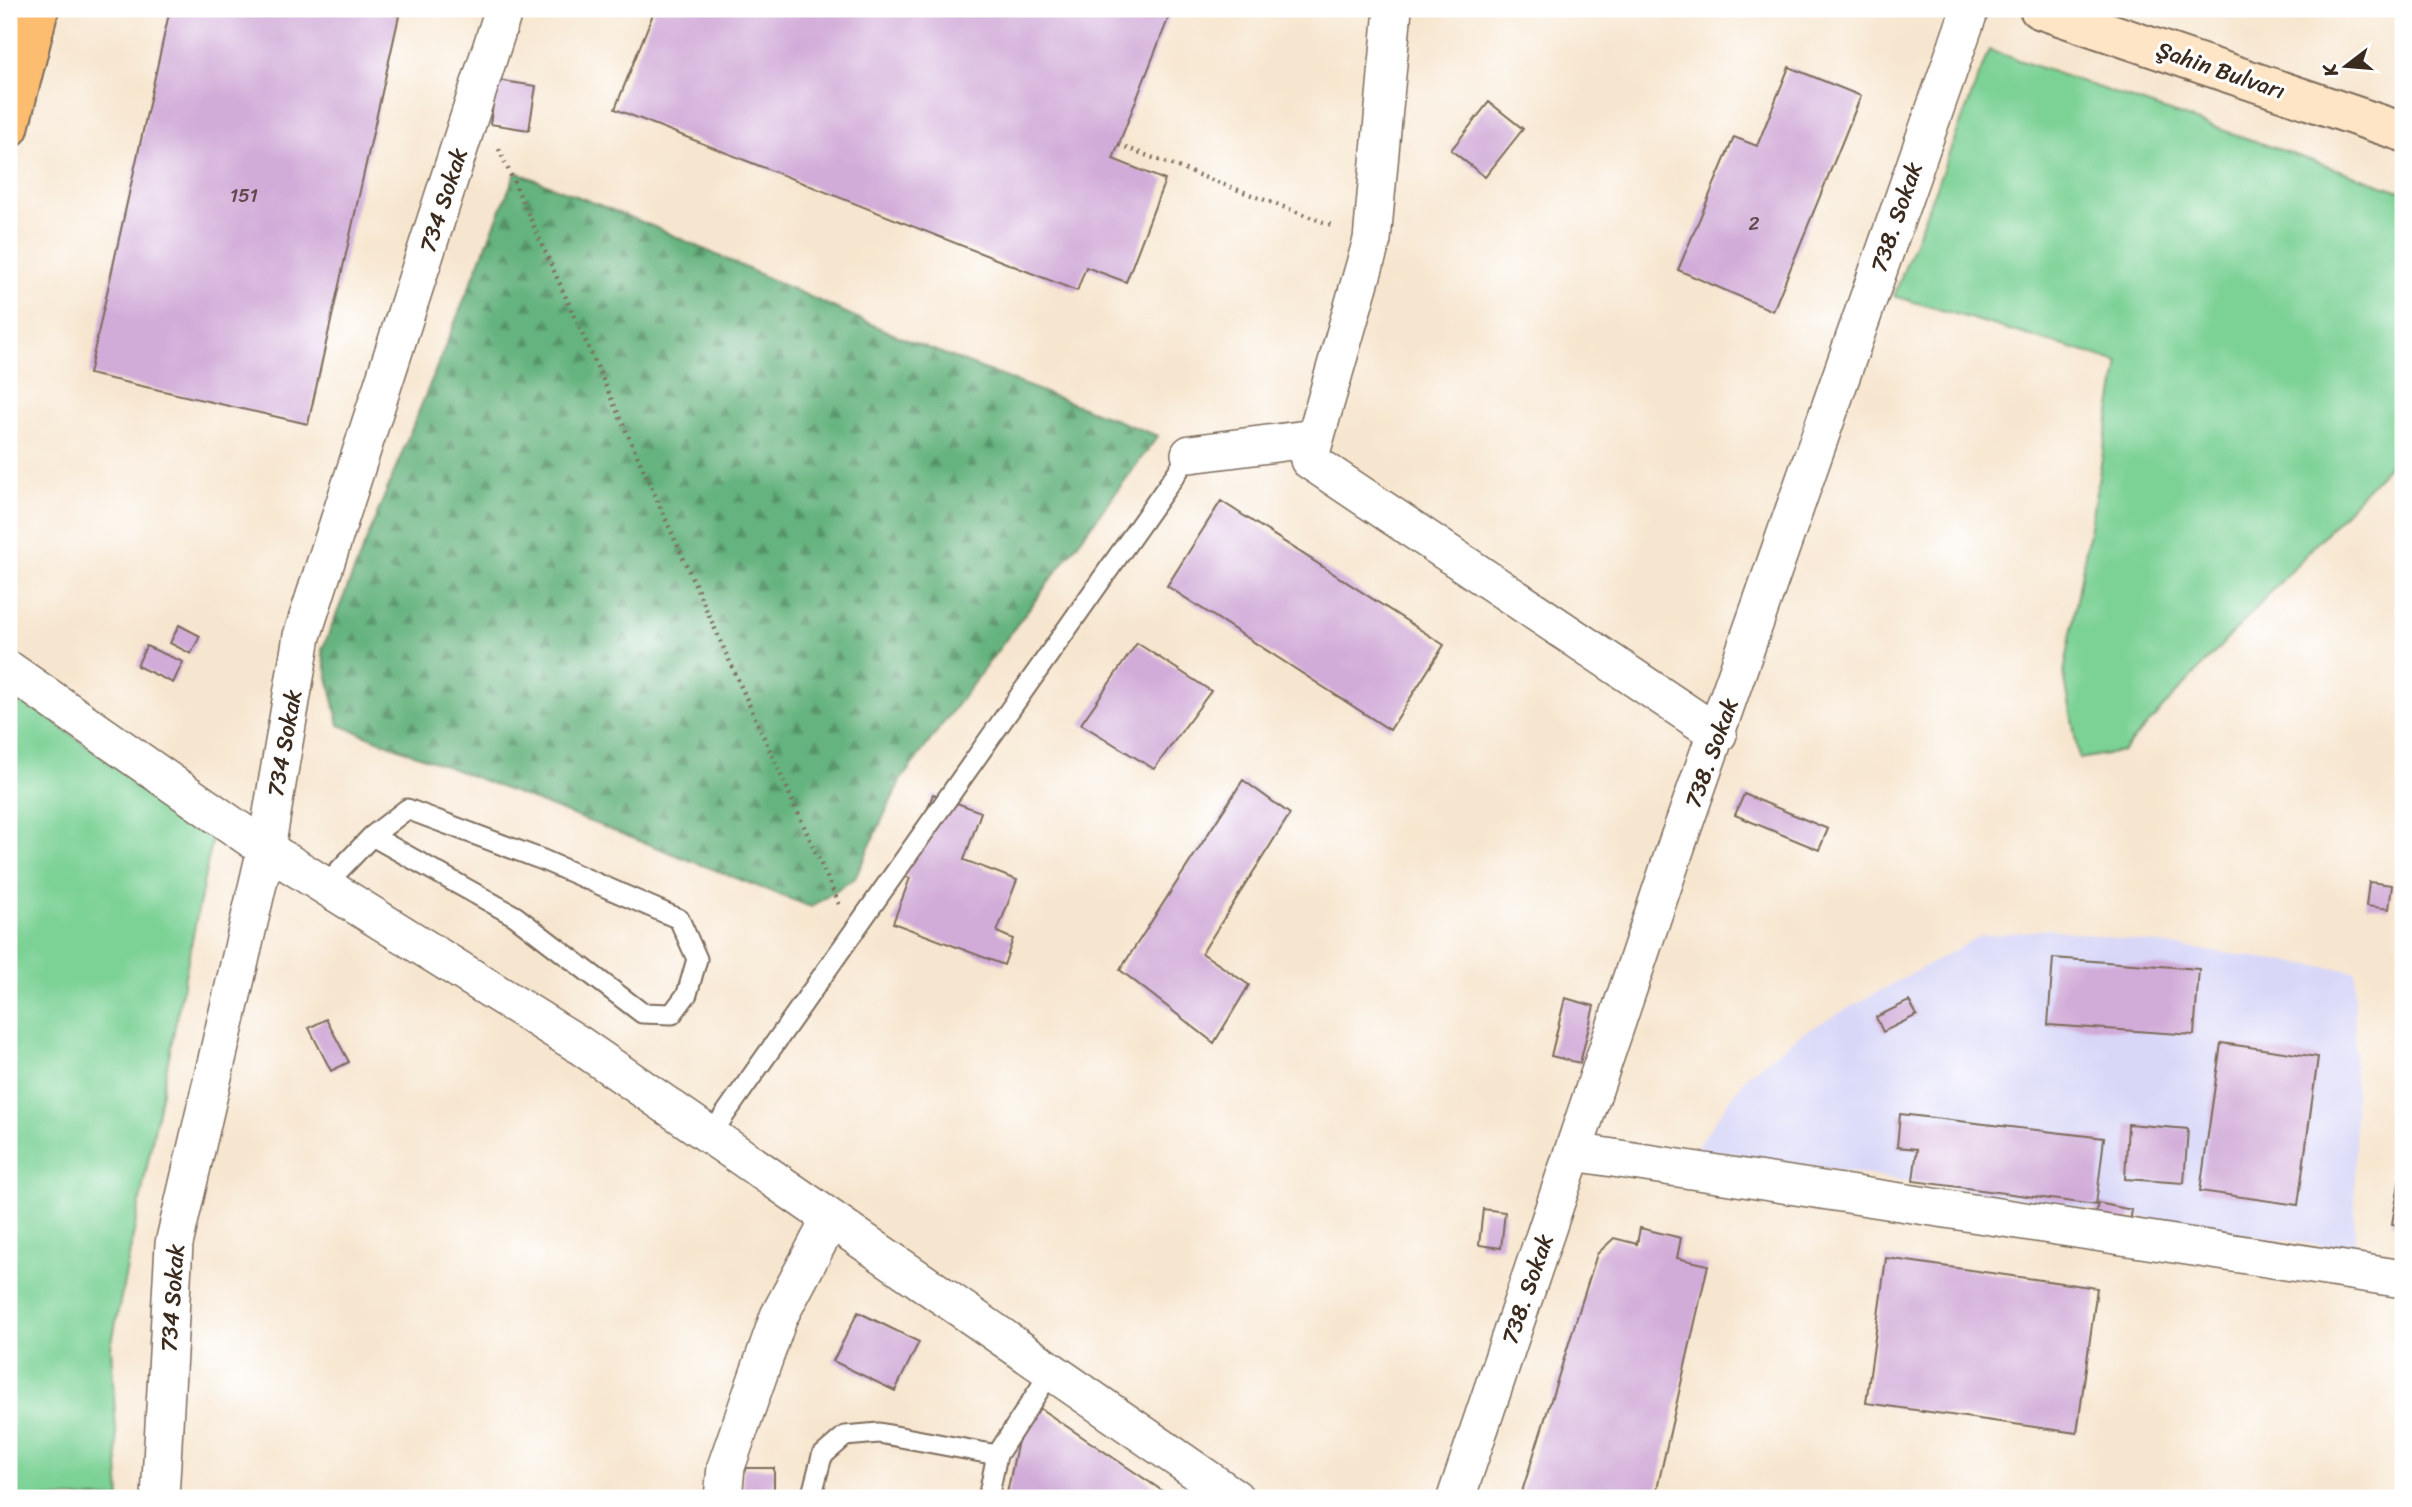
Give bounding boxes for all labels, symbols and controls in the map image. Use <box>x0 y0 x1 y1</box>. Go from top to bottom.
street label: Şahin Bulvarı <box>2151 29 2291 112</box>
north arrow <box>2310 32 2380 102</box>
text: K <box>2312 59 2348 82</box>
street label: 734 Sokak <box>407 142 480 258</box>
street label: 738. Sokak <box>1858 156 1935 278</box>
house number: 151 <box>230 179 258 212</box>
house number: 2 <box>1749 207 1760 240</box>
street label: 734 Sokak <box>255 686 314 800</box>
street label: 738. Sokak <box>1673 692 1750 814</box>
street label: 738. Sokak <box>1489 1228 1566 1350</box>
street label: 734 Sokak <box>148 1243 197 1353</box>

